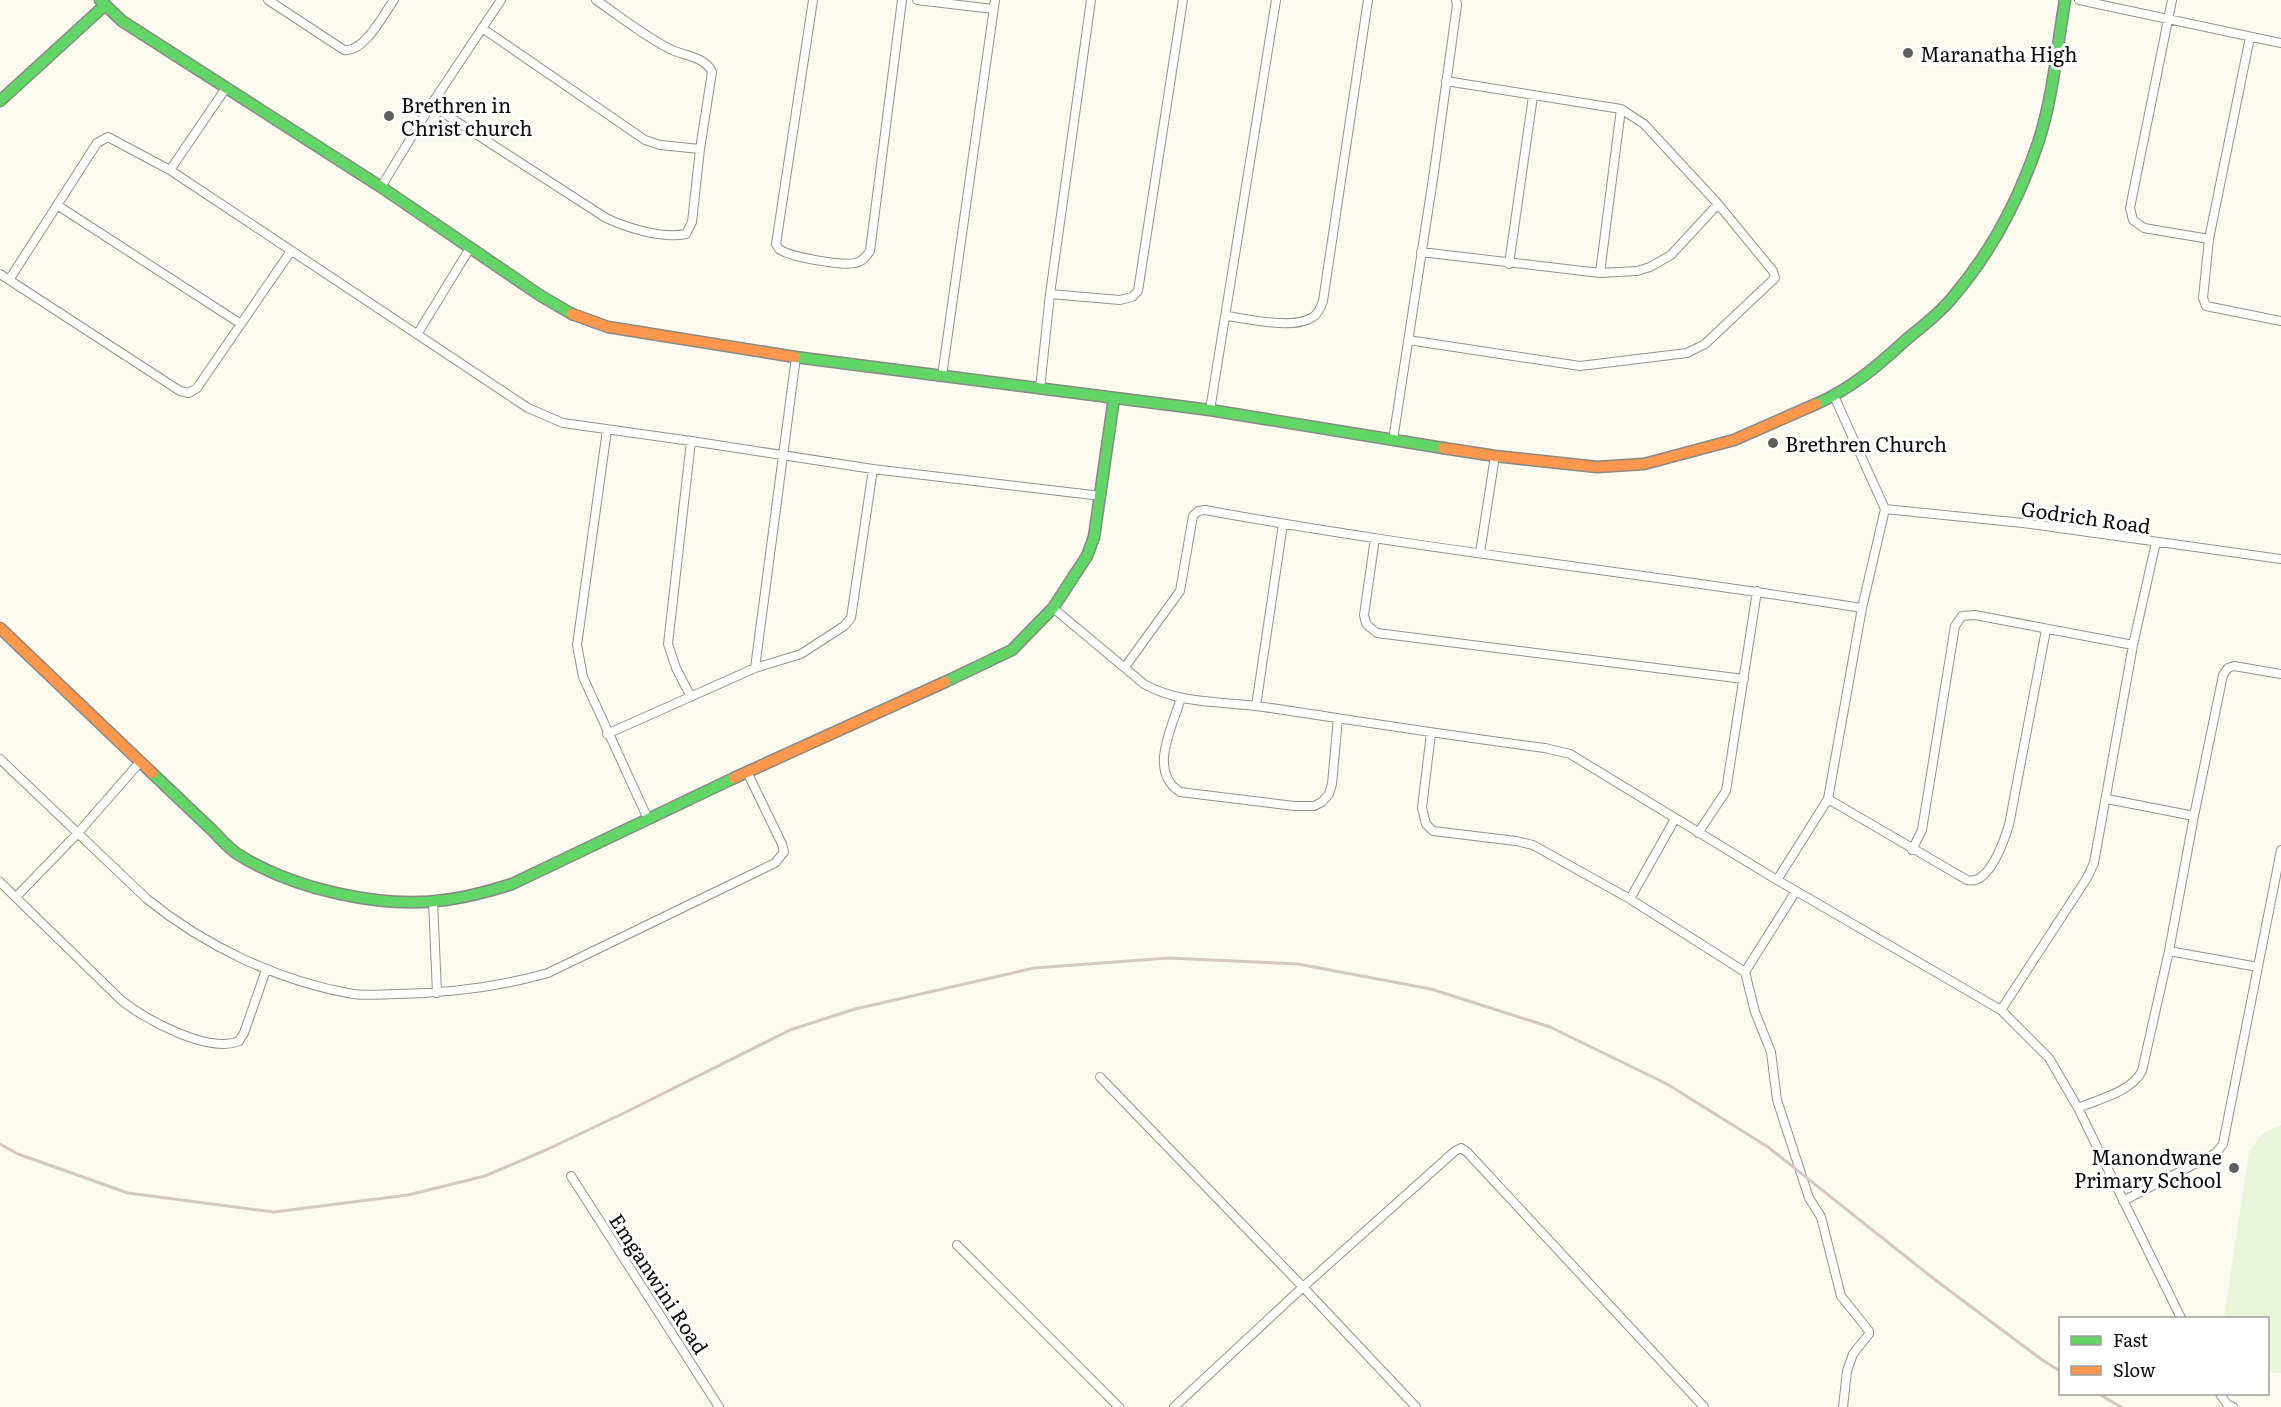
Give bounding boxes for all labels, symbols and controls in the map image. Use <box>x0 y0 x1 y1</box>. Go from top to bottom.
place label: Maranatha High <box>1920 38 2077 68</box>
marker: Maranatha High <box>1901 46 1915 60</box>
place label: Brethren in Christ church <box>401 89 532 142</box>
marker: Brethren in Christ church <box>382 109 396 123</box>
place label: Brethren Church <box>1785 428 1947 458</box>
marker: Brethren Church <box>1766 436 1780 450</box>
street label: Godrich Road <box>2019 492 2153 540</box>
place label: Manondwane Primary School <box>2074 1141 2222 1194</box>
marker: Manondwane Primary School <box>2227 1161 2241 1175</box>
street label: Emganwini Road <box>603 1207 717 1359</box>
legend <box>2059 1317 2269 1395</box>
text: Fast <box>2113 1326 2149 1353</box>
text: Slow <box>2113 1356 2156 1383</box>

